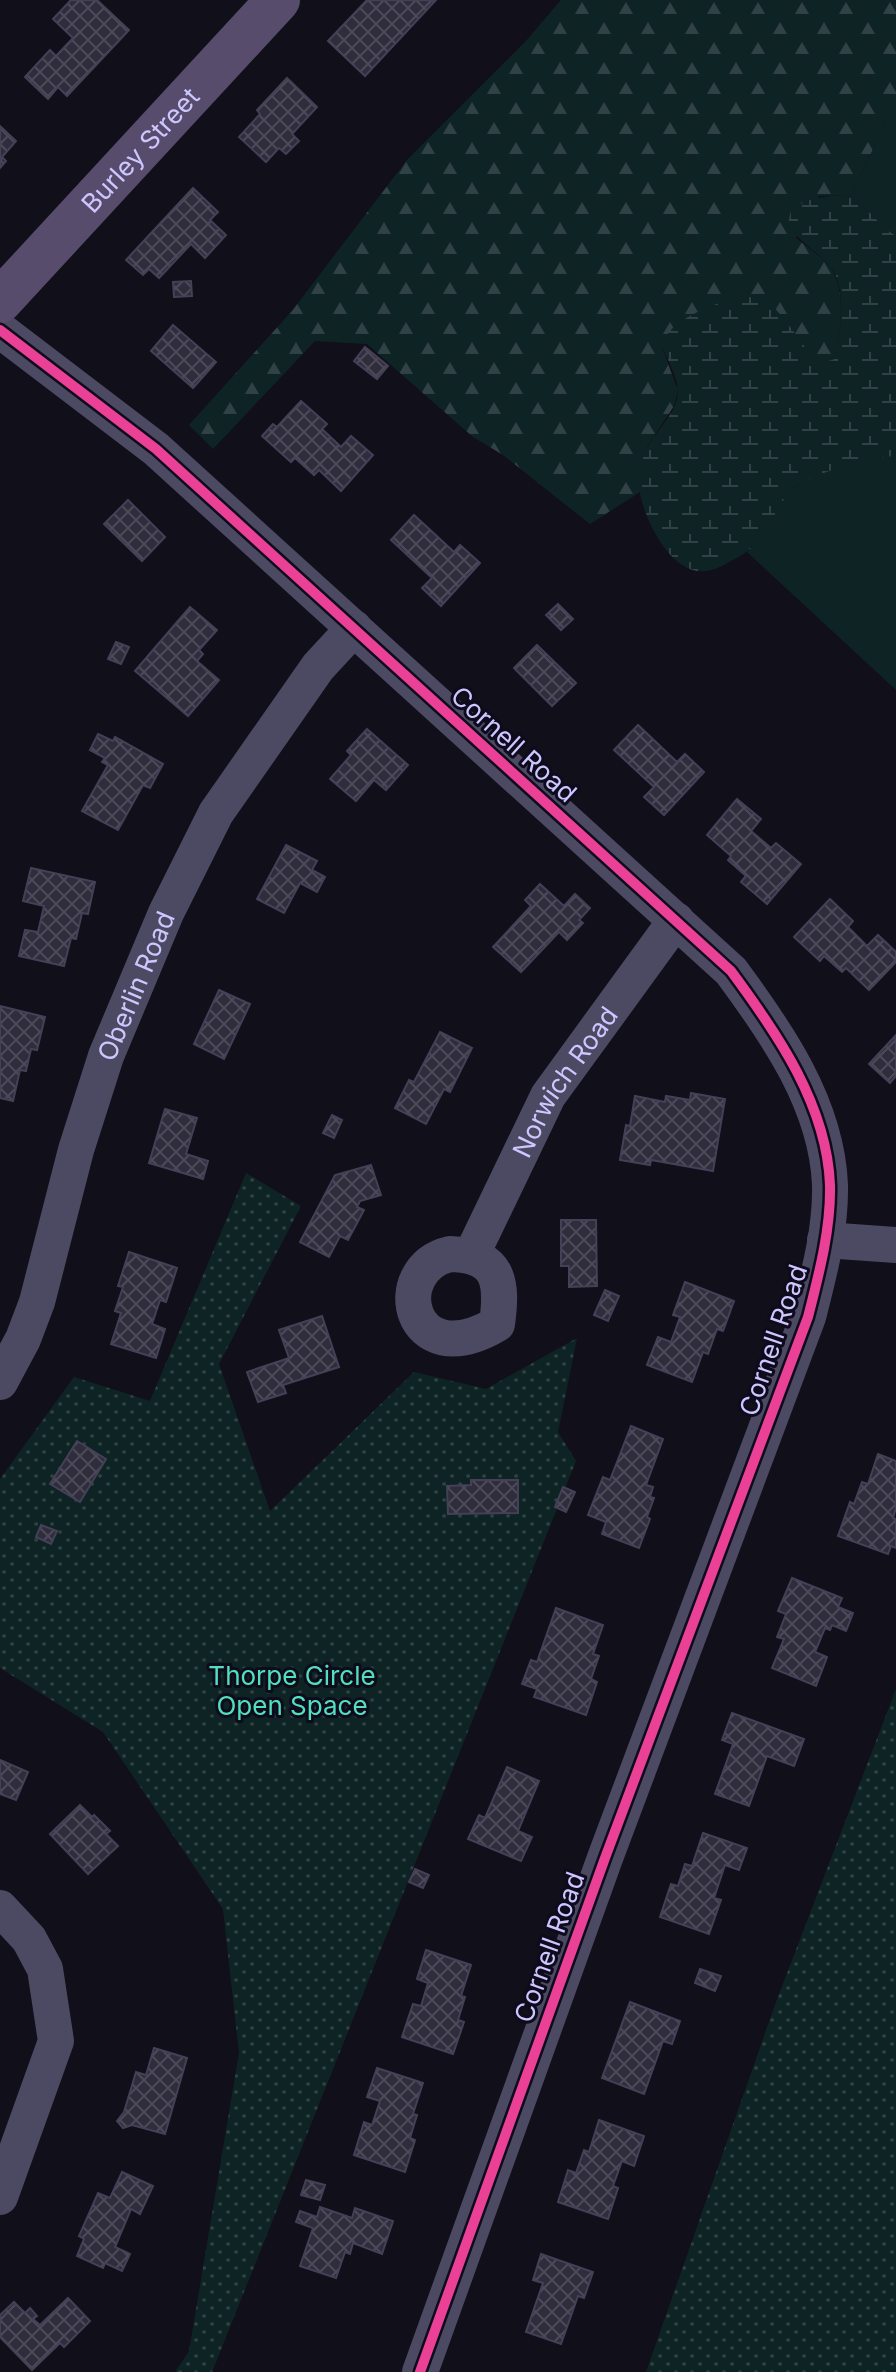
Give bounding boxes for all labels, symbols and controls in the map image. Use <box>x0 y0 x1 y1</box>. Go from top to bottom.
street label: Burley Street <box>74 81 205 219</box>
street label: Cornell Road <box>445 680 583 808</box>
street label: Oberlin Road <box>90 906 181 1065</box>
street label: Norwich Road <box>505 1000 624 1162</box>
street label: Cornell Road <box>733 1260 813 1420</box>
park label: Thorpe Circle Open Space <box>208 1660 376 1721</box>
street label: Cornell Road <box>507 1867 591 2027</box>

